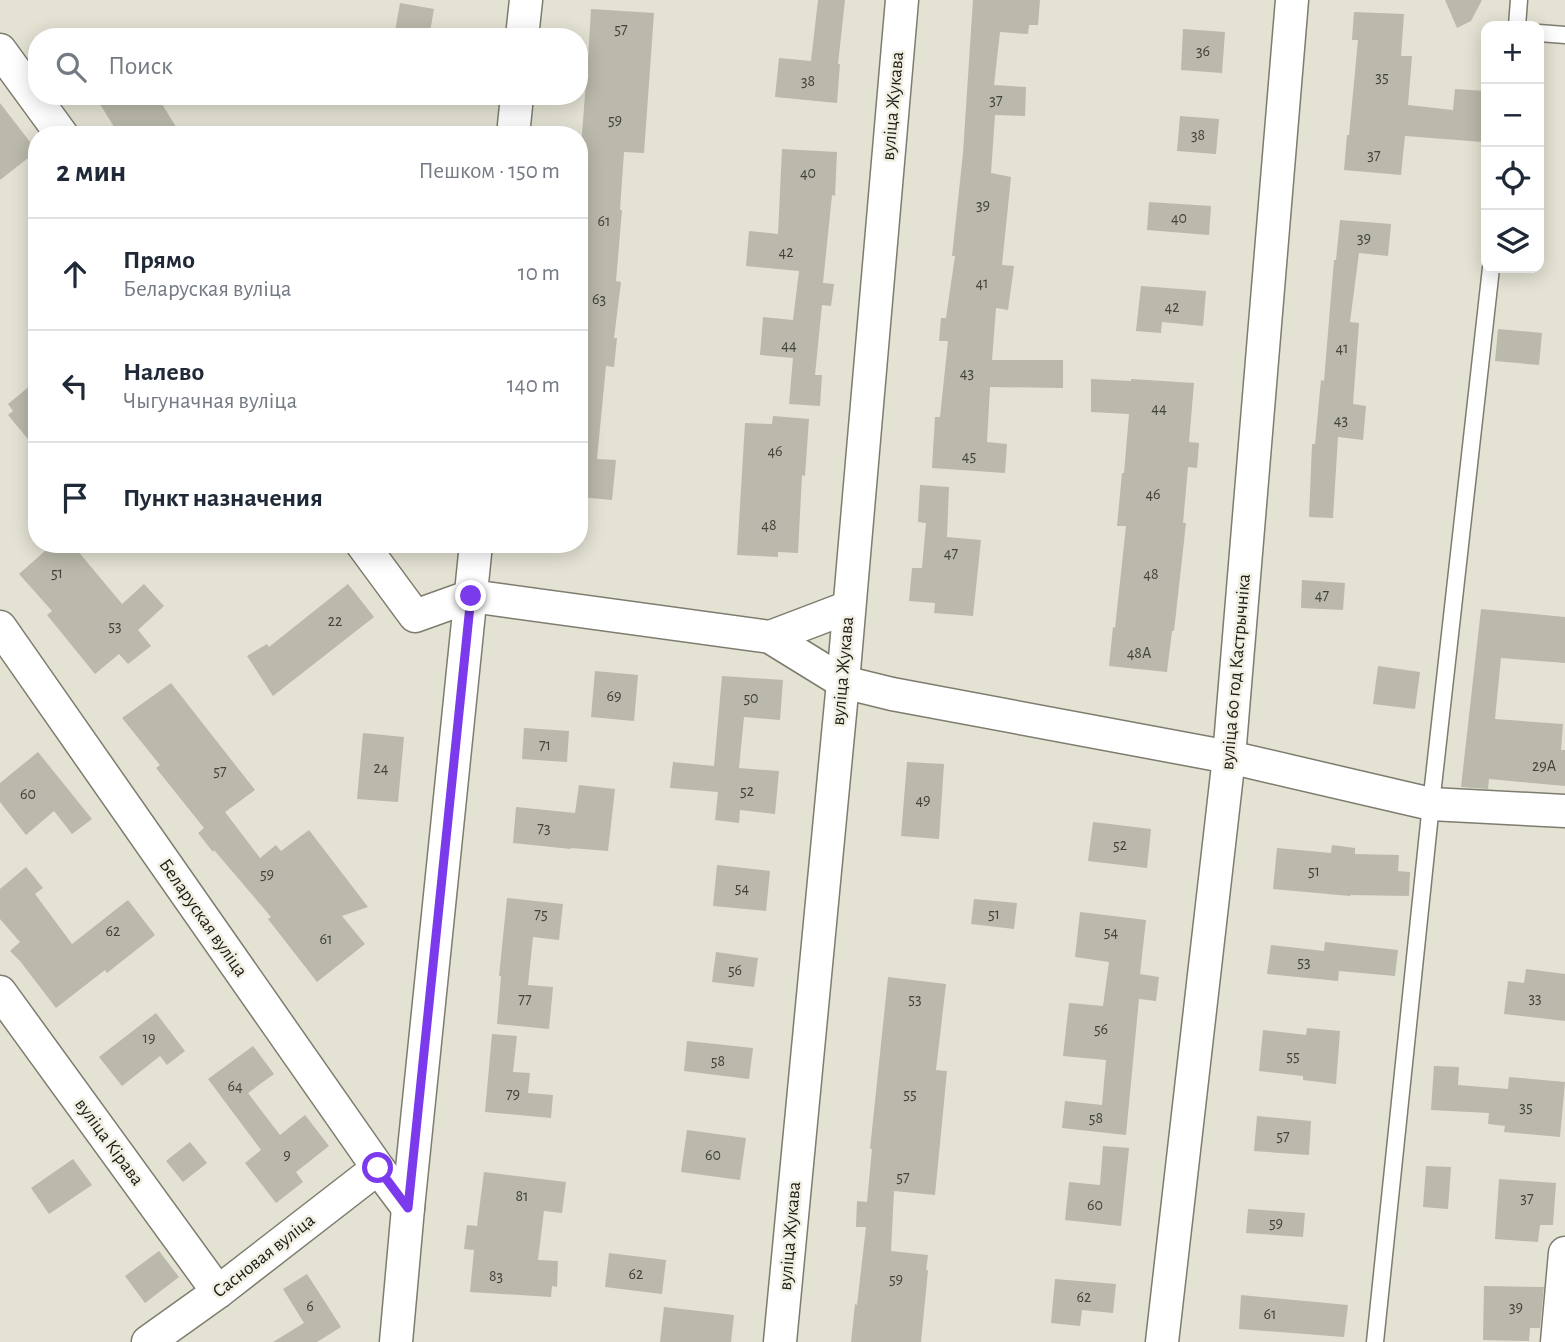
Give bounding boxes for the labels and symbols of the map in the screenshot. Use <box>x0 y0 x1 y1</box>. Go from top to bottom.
house number: 57 <box>614 21 628 37</box>
house number: 36 <box>1196 43 1210 59</box>
street label: вуліца Жукава <box>879 50 907 161</box>
house number: 35 <box>1375 69 1389 85</box>
house number: 38 <box>801 73 815 89</box>
house number: 37 <box>989 92 1003 108</box>
house number: 59 <box>608 112 622 128</box>
house number: 38 <box>1191 127 1205 143</box>
house number: 37 <box>1367 147 1381 163</box>
house number: 40 <box>800 165 816 181</box>
house number: 39 <box>976 197 990 213</box>
house number: 40 <box>1171 210 1187 226</box>
house number: 61 <box>597 213 611 229</box>
house number: 39 <box>1357 230 1371 246</box>
house number: 42 <box>779 244 793 260</box>
house number: 41 <box>975 275 989 291</box>
house number: 63 <box>592 291 606 307</box>
house number: 42 <box>1165 299 1179 315</box>
house number: 44 <box>781 337 797 353</box>
house number: 41 <box>1335 340 1349 356</box>
house number: 43 <box>960 365 974 381</box>
house number: 44 <box>1151 400 1167 416</box>
house number: 43 <box>1334 412 1348 428</box>
house number: 46 <box>767 443 783 459</box>
house number: 45 <box>962 448 976 464</box>
house number: 46 <box>1145 486 1161 502</box>
house number: 48 <box>761 517 777 533</box>
house number: 47 <box>944 545 959 561</box>
house number: 51 <box>51 565 63 581</box>
house number: 48 <box>1143 566 1159 582</box>
street label: вуліца 60 год Кастрычніка <box>1218 573 1254 771</box>
route end <box>455 580 486 611</box>
house number: 47 <box>1315 587 1330 603</box>
house number: 22 <box>328 613 342 629</box>
street label: вуліца Жукава <box>829 615 857 726</box>
house number: 53 <box>108 618 122 634</box>
house number: 48А <box>1127 645 1152 661</box>
house number: 69 <box>606 688 622 704</box>
house number: 50 <box>743 690 759 706</box>
house number: 71 <box>539 737 551 753</box>
house number: 29А <box>1532 758 1557 774</box>
house number: 24 <box>374 760 389 776</box>
house number: 57 <box>213 763 227 779</box>
house number: 52 <box>740 783 754 799</box>
house number: 60 <box>20 786 36 802</box>
house number: 49 <box>915 792 931 808</box>
house number: 73 <box>537 820 551 836</box>
house number: 52 <box>1113 837 1127 853</box>
street label: Беларуская вуліца <box>155 856 251 981</box>
house number: 51 <box>1308 863 1320 879</box>
house number: 59 <box>260 866 274 882</box>
house number: 54 <box>735 880 749 896</box>
house number: 75 <box>534 906 548 922</box>
house number: 51 <box>988 906 1000 922</box>
house number: 62 <box>106 923 120 939</box>
house number: 54 <box>1104 924 1118 940</box>
house number: 61 <box>319 931 333 947</box>
house number: 53 <box>1297 954 1311 970</box>
house number: 56 <box>728 962 742 978</box>
house number: 33 <box>1528 990 1542 1006</box>
house number: 77 <box>518 991 532 1007</box>
house number: 53 <box>908 991 922 1007</box>
house number: 56 <box>1094 1021 1108 1037</box>
house number: 19 <box>142 1030 156 1046</box>
house number: 55 <box>1286 1048 1300 1064</box>
house number: 58 <box>711 1053 725 1069</box>
house number: 64 <box>227 1078 243 1094</box>
house number: 79 <box>506 1086 520 1102</box>
house number: 55 <box>903 1086 917 1102</box>
street label: вуліца Кірава <box>71 1095 147 1189</box>
house number: 35 <box>1519 1099 1533 1115</box>
house number: 58 <box>1089 1110 1103 1126</box>
house number: 57 <box>1276 1128 1290 1144</box>
house number: 9 <box>283 1147 291 1163</box>
house number: 60 <box>705 1147 721 1163</box>
route start <box>362 1152 393 1183</box>
house number: 57 <box>896 1169 910 1185</box>
street label: вуліца Жукава <box>776 1180 804 1291</box>
house number: 81 <box>515 1188 529 1204</box>
house number: 37 <box>1520 1190 1534 1206</box>
house number: 60 <box>1087 1197 1103 1213</box>
street label: Сасновая вуліца <box>209 1210 319 1302</box>
house number: 59 <box>1269 1215 1283 1231</box>
house number: 62 <box>629 1266 643 1282</box>
house number: 83 <box>489 1268 503 1284</box>
house number: 59 <box>889 1271 903 1287</box>
house number: 62 <box>1077 1289 1091 1305</box>
house number: 6 <box>306 1298 314 1314</box>
house number: 39 <box>1509 1299 1523 1315</box>
house number: 61 <box>1263 1306 1277 1322</box>

